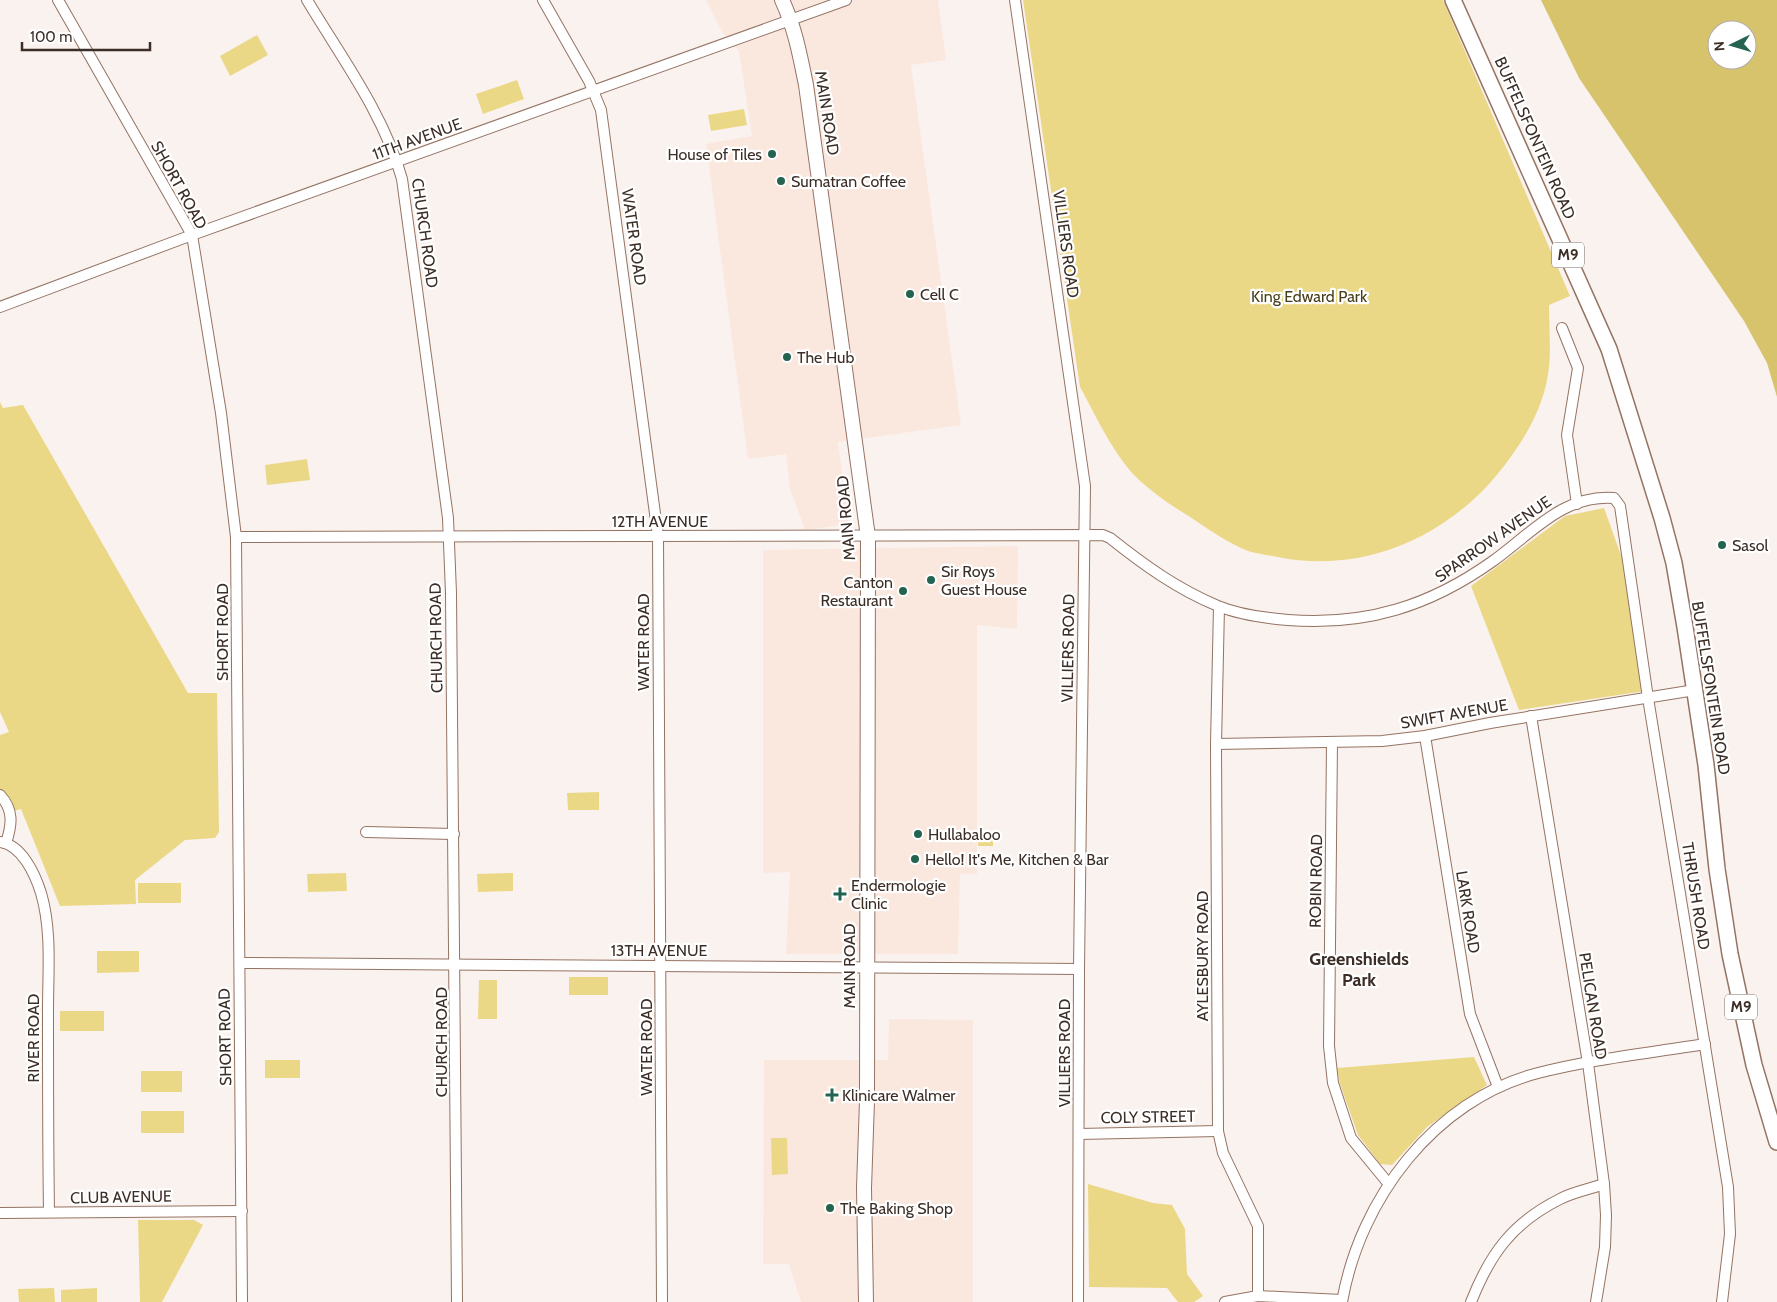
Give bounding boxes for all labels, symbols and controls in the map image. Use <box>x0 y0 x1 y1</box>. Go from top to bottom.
scale bar <box>22 20 150 52</box>
north arrow <box>1707 20 1757 70</box>
text: 100 m <box>30 28 72 46</box>
text: N <box>1710 40 1728 52</box>
street label: BUFFELSFONTEIN ROAD <box>1491 54 1579 222</box>
street label: MAIN ROAD <box>811 69 843 157</box>
street label: 11TH AVENUE <box>370 114 464 164</box>
street label: SHORT ROAD <box>147 138 211 232</box>
place label: House of Tiles <box>667 145 762 164</box>
marker: House of Tiles <box>766 148 778 160</box>
place label: Sumatran Coffee <box>791 172 906 191</box>
marker: Sumatran Coffee <box>775 175 787 187</box>
street label: CHURCH ROAD <box>408 177 442 289</box>
street label: WATER ROAD <box>618 187 650 287</box>
street label: VILLIERS ROAD <box>1049 189 1083 299</box>
road number: M9 <box>1552 242 1584 268</box>
place label: Cell C <box>920 285 959 304</box>
park label: King Edward Park <box>1251 287 1368 306</box>
marker: Cell C <box>904 288 916 300</box>
place label: The Hub <box>797 348 854 367</box>
marker: The Hub <box>781 351 793 363</box>
street label: MAIN ROAD <box>833 475 859 561</box>
street label: SPARROW AVENUE <box>1431 492 1555 586</box>
street label: 12TH AVENUE <box>612 512 708 531</box>
place label: Sasol <box>1732 536 1768 555</box>
marker: Sasol <box>1716 539 1728 551</box>
place label: Sir Roys Guest House <box>941 562 1027 599</box>
place label: Canton Restaurant <box>821 573 894 610</box>
marker: Sir Roys Guest House <box>925 574 937 586</box>
street label: SHORT ROAD <box>213 583 232 681</box>
street label: CHURCH ROAD <box>426 583 446 693</box>
marker: Canton Restaurant <box>897 585 909 597</box>
street label: WATER ROAD <box>634 593 653 691</box>
street label: VILLIERS ROAD <box>1058 593 1078 703</box>
street label: BUFFELSFONTEIN ROAD <box>1688 600 1734 776</box>
street label: SWIFT AVENUE <box>1399 695 1509 733</box>
place label: Hullabaloo <box>928 825 1001 844</box>
marker: Hullabaloo <box>912 828 924 840</box>
street label: ROBIN ROAD <box>1306 834 1326 928</box>
street label: THRUSH ROAD <box>1678 841 1714 951</box>
place label: Hello! It's Me, Kitchen & Bar <box>925 850 1110 869</box>
marker: Hello! It's Me, Kitchen & Bar <box>909 853 921 865</box>
street label: LARK ROAD <box>1452 869 1484 955</box>
place label: Endermologie Clinic <box>851 876 946 913</box>
marker: Endermologie Clinic <box>833 887 847 901</box>
street label: AYLESBURY ROAD <box>1193 891 1212 1021</box>
street label: MAIN ROAD <box>840 923 859 1009</box>
street label: 13TH AVENUE <box>611 941 707 960</box>
district label: Greenshields Park <box>1309 948 1409 991</box>
street label: PELICAN ROAD <box>1575 951 1611 1061</box>
street label: CHURCH ROAD <box>432 987 451 1097</box>
street label: SHORT ROAD <box>215 988 235 1086</box>
street label: RIVER ROAD <box>24 994 43 1082</box>
road number: M9 <box>1725 994 1757 1020</box>
street label: WATER ROAD <box>637 998 656 1096</box>
street label: VILLIERS ROAD <box>1055 999 1074 1107</box>
place label: Klinicare Walmer <box>842 1086 956 1105</box>
marker: Klinicare Walmer <box>826 1089 838 1101</box>
street label: COLY STREET <box>1100 1107 1196 1127</box>
street label: CLUB AVENUE <box>70 1187 172 1207</box>
place label: The Baking Shop <box>840 1199 953 1218</box>
marker: The Baking Shop <box>824 1202 836 1214</box>

